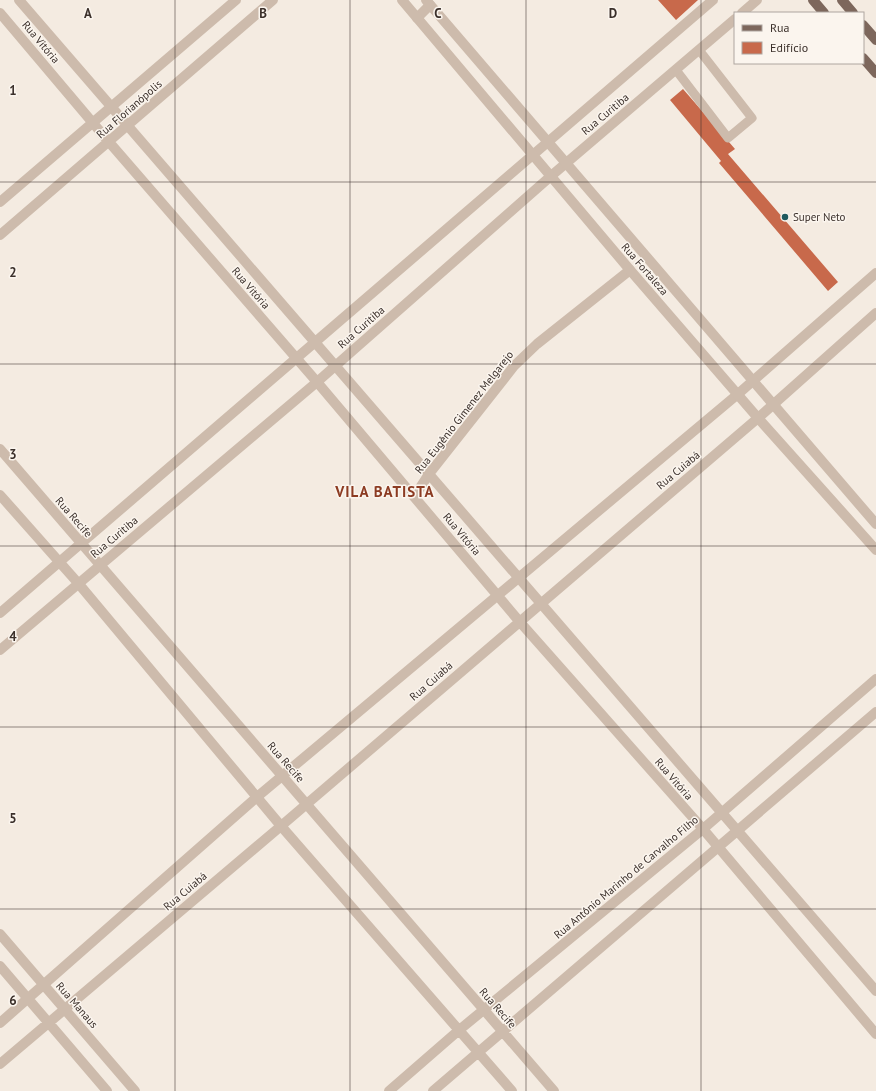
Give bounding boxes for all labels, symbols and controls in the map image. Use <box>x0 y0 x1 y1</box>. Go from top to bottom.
text: A <box>84 5 92 22</box>
text: B <box>259 5 267 22</box>
text: C <box>434 5 442 22</box>
text: D <box>609 5 617 22</box>
legend <box>734 12 864 64</box>
street label: Rua Vitória <box>19 18 63 66</box>
text: Rua <box>770 20 789 35</box>
text: Edifício <box>770 40 808 55</box>
street label: Rua Florianópolis <box>93 76 165 141</box>
text: 1 <box>9 82 17 99</box>
street label: Rua Curitiba <box>578 90 632 138</box>
place label: Super Neto <box>793 210 846 224</box>
marker: Super Neto <box>780 212 790 222</box>
street label: Rua Fortaleza <box>619 240 671 298</box>
text: 2 <box>9 264 17 281</box>
street label: Rua Vitória <box>229 264 273 312</box>
street label: Rua Curitiba <box>335 303 387 351</box>
street label: Rua Eugênio Gimenez Melgarejo <box>412 348 516 476</box>
text: 3 <box>9 446 17 463</box>
street label: Rua Cuiabá <box>653 448 703 492</box>
district label: VILA BATISTA <box>334 482 435 501</box>
street label: Rua Recife <box>53 494 96 540</box>
street label: Rua Vitória <box>440 510 484 558</box>
street label: Rua Curitiba <box>87 513 141 561</box>
text: 4 <box>9 628 17 645</box>
street label: Rua Cuiabá <box>407 658 455 704</box>
street label: Rua Recife <box>265 739 308 785</box>
street label: Rua Vitória <box>652 755 696 803</box>
text: 5 <box>9 810 17 827</box>
street label: Rua Antônio Marinho de Carvalho Filho <box>551 812 701 942</box>
street label: Rua Cuiabá <box>160 869 210 913</box>
street label: Rua Manaus <box>53 979 101 1031</box>
street label: Rua Recife <box>477 985 520 1031</box>
text: 6 <box>9 992 17 1009</box>

